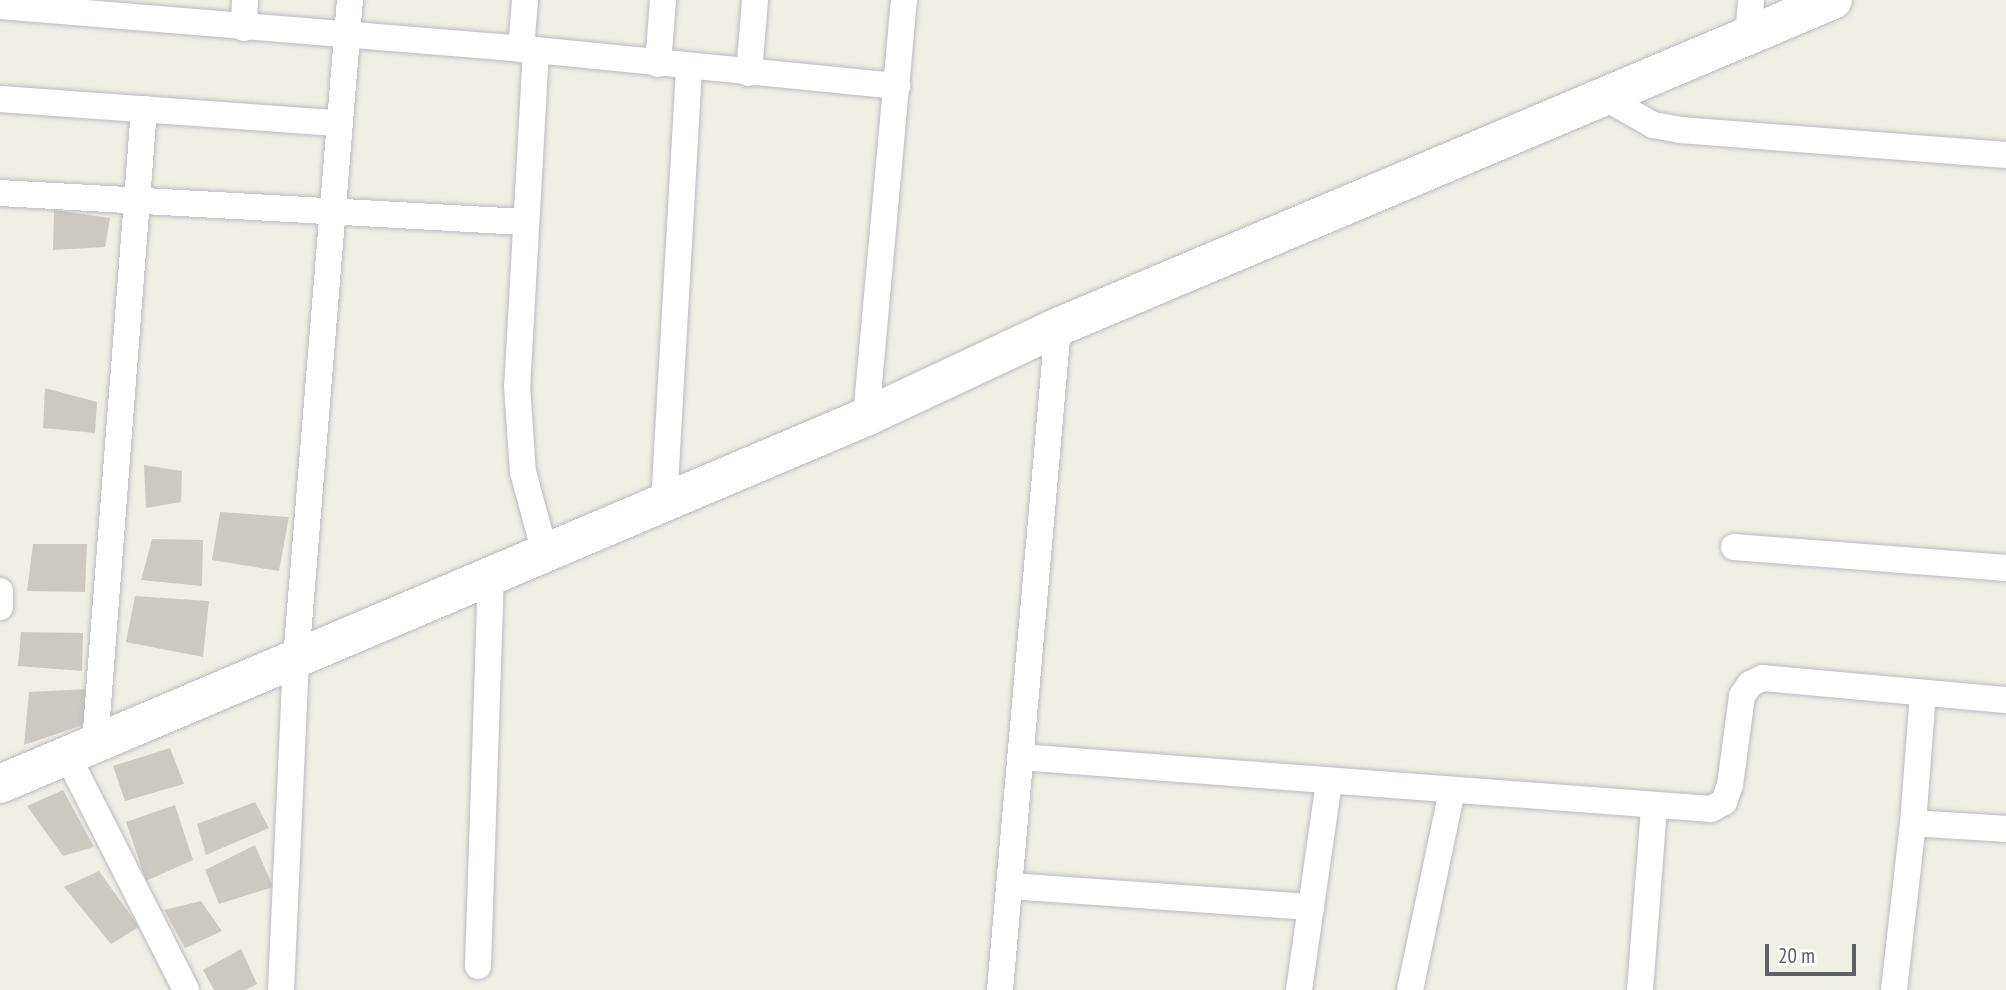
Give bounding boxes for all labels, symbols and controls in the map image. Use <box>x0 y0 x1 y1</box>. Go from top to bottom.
scale bar <box>1768 930 1859 974</box>
text: 20 m <box>1778 942 1815 969</box>

